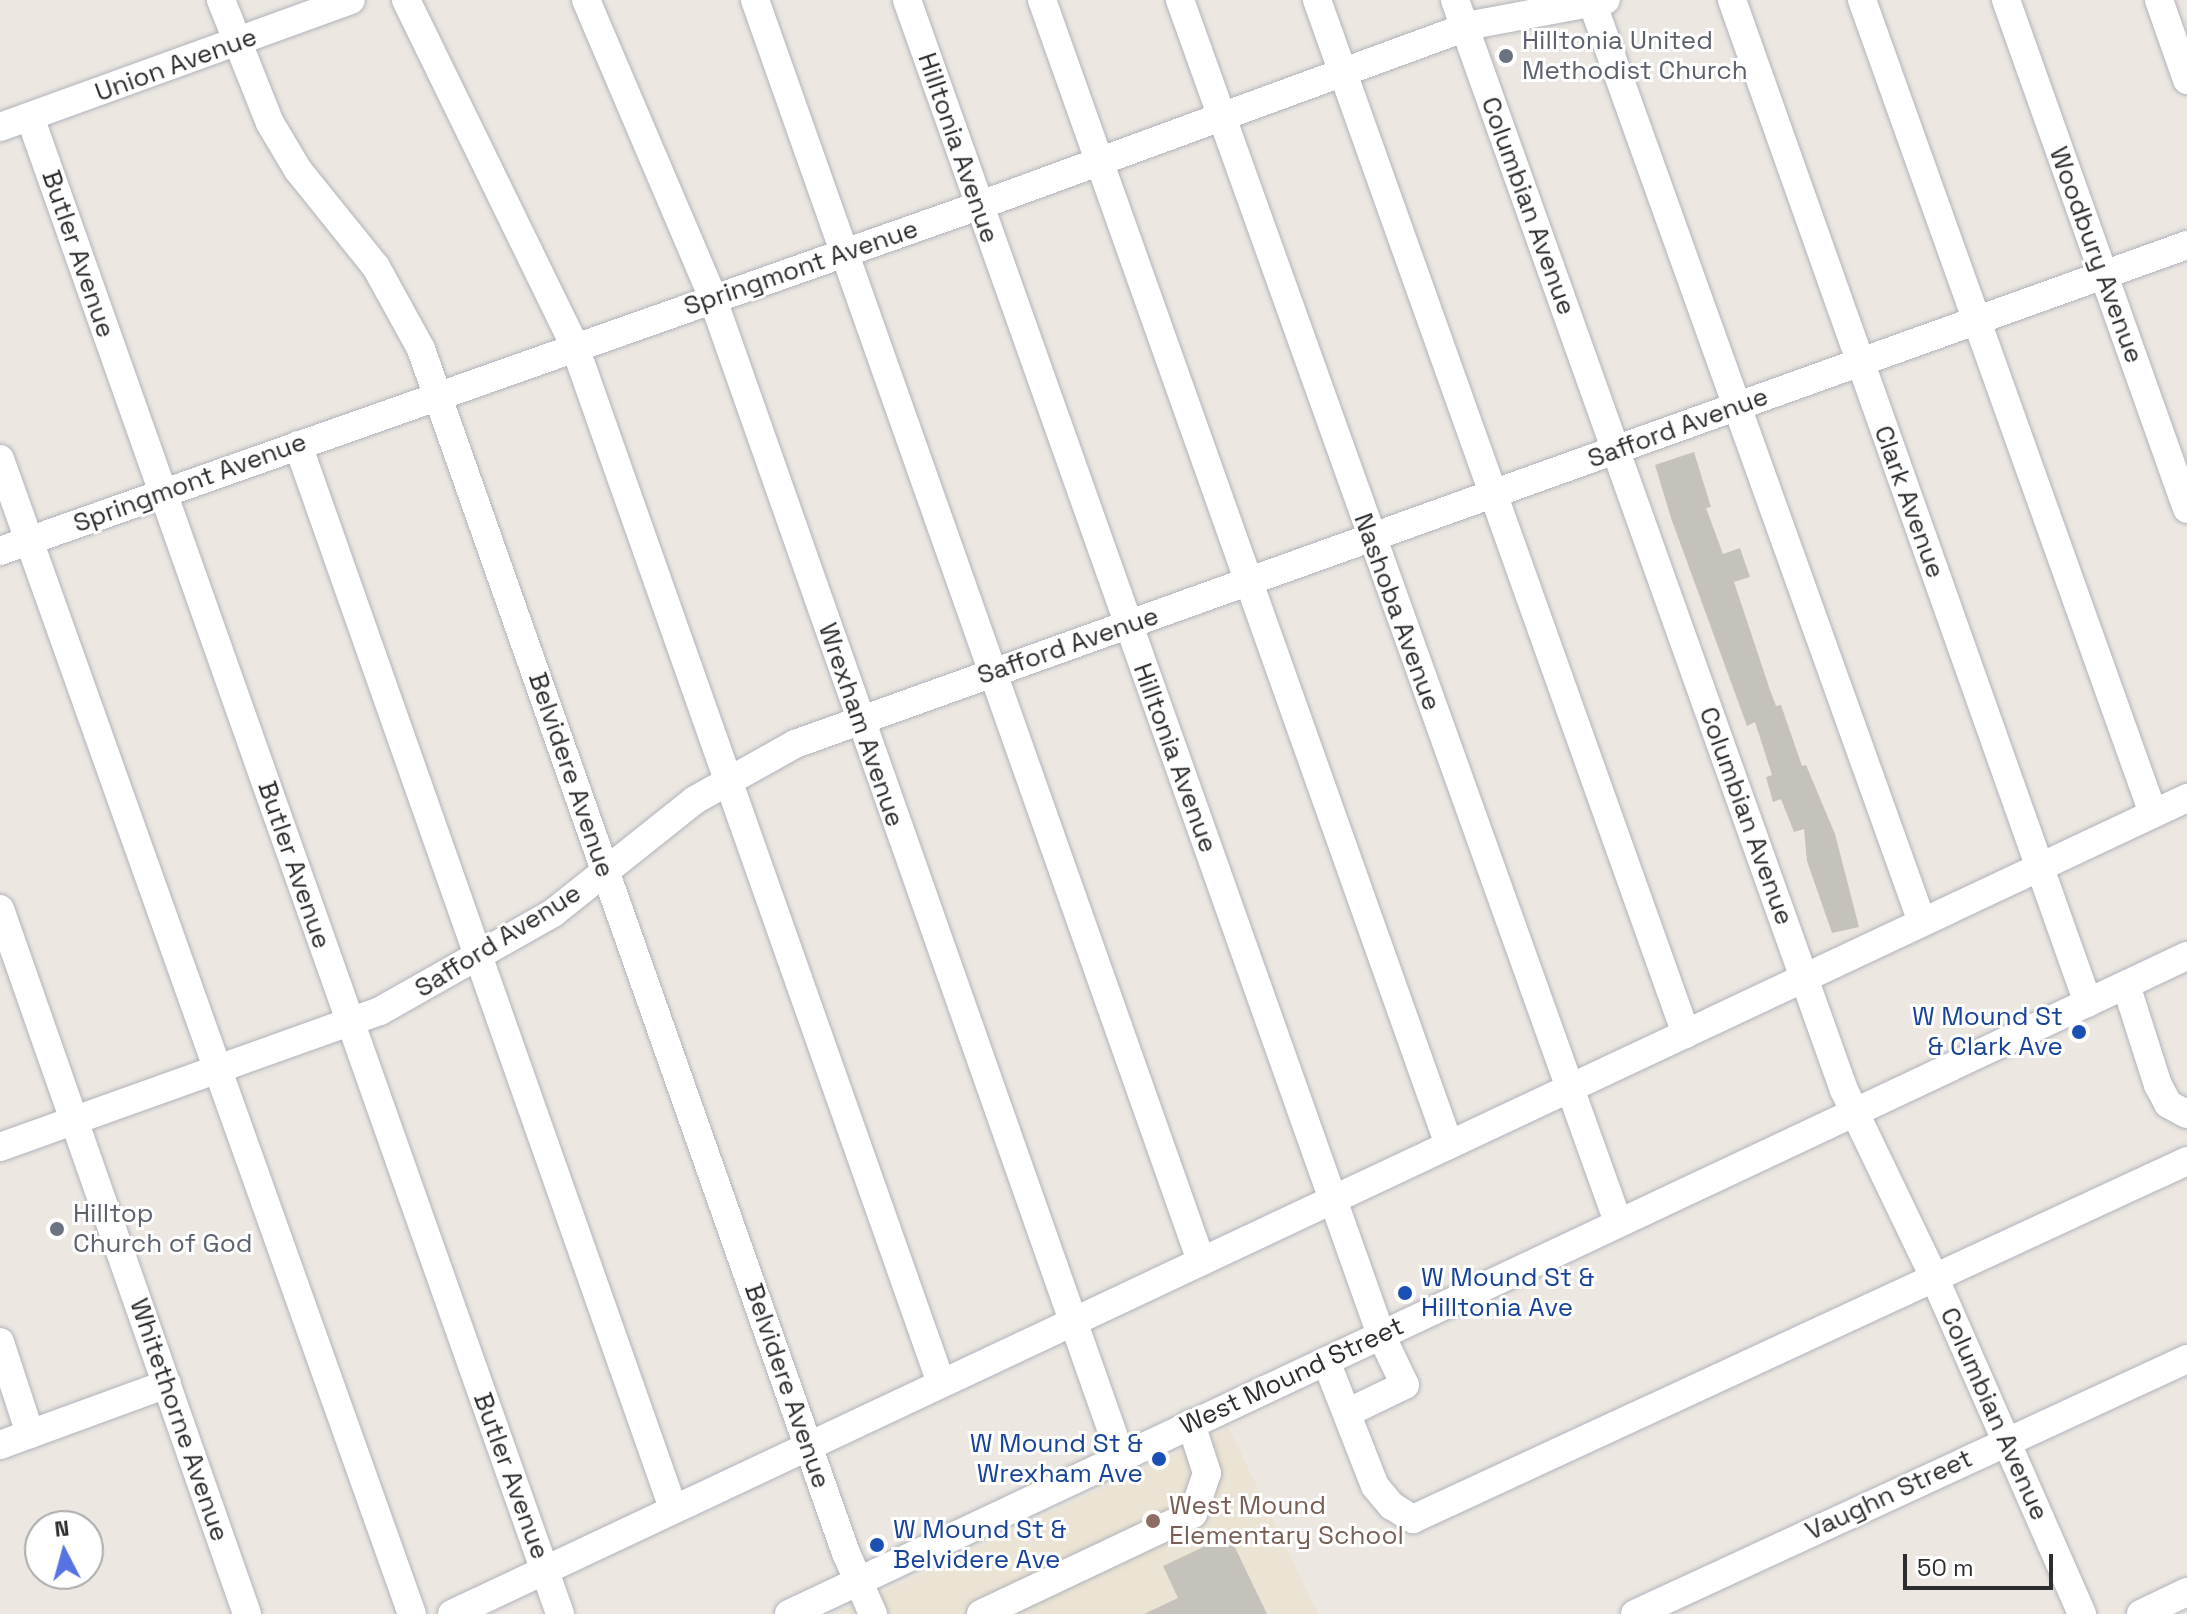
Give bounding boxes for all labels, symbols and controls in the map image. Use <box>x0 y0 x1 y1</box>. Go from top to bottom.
street label: Union Avenue <box>91 21 261 109</box>
place label: Hilltonia United Methodist Church <box>1522 25 1748 86</box>
marker: Hilltonia United Methodist Church <box>1497 47 1515 65</box>
street label: Hilltonia Avenue <box>911 49 1005 247</box>
street label: Columbian Avenue <box>1474 93 1582 319</box>
street label: Woodbury Avenue <box>2042 142 2150 368</box>
street label: Butler Avenue <box>35 166 121 342</box>
street label: Springmont Avenue <box>680 213 922 323</box>
street label: Safford Avenue <box>1583 381 1773 475</box>
street label: Clark Avenue <box>1867 421 1951 583</box>
street label: Springmont Avenue <box>69 426 311 540</box>
street label: Nashoba Avenue <box>1347 509 1447 715</box>
street label: Safford Avenue <box>973 600 1163 692</box>
street label: Wrexham Avenue <box>811 619 911 831</box>
street label: Hilltonia Avenue <box>1126 659 1224 857</box>
street label: Belvidere Avenue <box>521 668 621 882</box>
street label: Columbian Avenue <box>1692 703 1800 929</box>
street label: Butler Avenue <box>251 777 337 953</box>
street label: Safford Avenue <box>409 877 587 1005</box>
place label: W Mound St & Clark Ave <box>1912 1001 2063 1062</box>
marker: W Mound St & Clark Ave <box>2070 1023 2088 1041</box>
place label: Hilltop Church of God <box>73 1198 253 1260</box>
marker: Hilltop Church of God <box>48 1220 66 1238</box>
place label: W Mound St & Hilltonia Ave <box>1421 1262 1595 1324</box>
street label: Belvidere Avenue <box>737 1279 837 1493</box>
marker: W Mound St & Hilltonia Ave <box>1396 1284 1414 1302</box>
street label: Whitethorne Avenue <box>123 1294 235 1546</box>
street label: Columbian Avenue <box>1933 1303 2055 1525</box>
street label: West Mound Street <box>1175 1310 1409 1442</box>
street label: Butler Avenue <box>466 1388 556 1564</box>
place label: W Mound St & Wrexham Ave <box>969 1428 1143 1490</box>
street label: Vaughn Street <box>1801 1443 1977 1547</box>
marker: W Mound St & Wrexham Ave <box>1150 1450 1168 1468</box>
place label: West Mound Elementary School <box>1169 1490 1404 1552</box>
north arrow <box>24 1510 104 1590</box>
marker: West Mound Elementary School <box>1144 1512 1162 1530</box>
text: N <box>53 1513 70 1543</box>
place label: W Mound St & Belvidere Ave <box>893 1514 1067 1576</box>
marker: W Mound St & Belvidere Ave <box>868 1536 886 1554</box>
scale bar <box>1907 1538 2057 1588</box>
text: 50 m <box>1917 1552 1974 1583</box>

